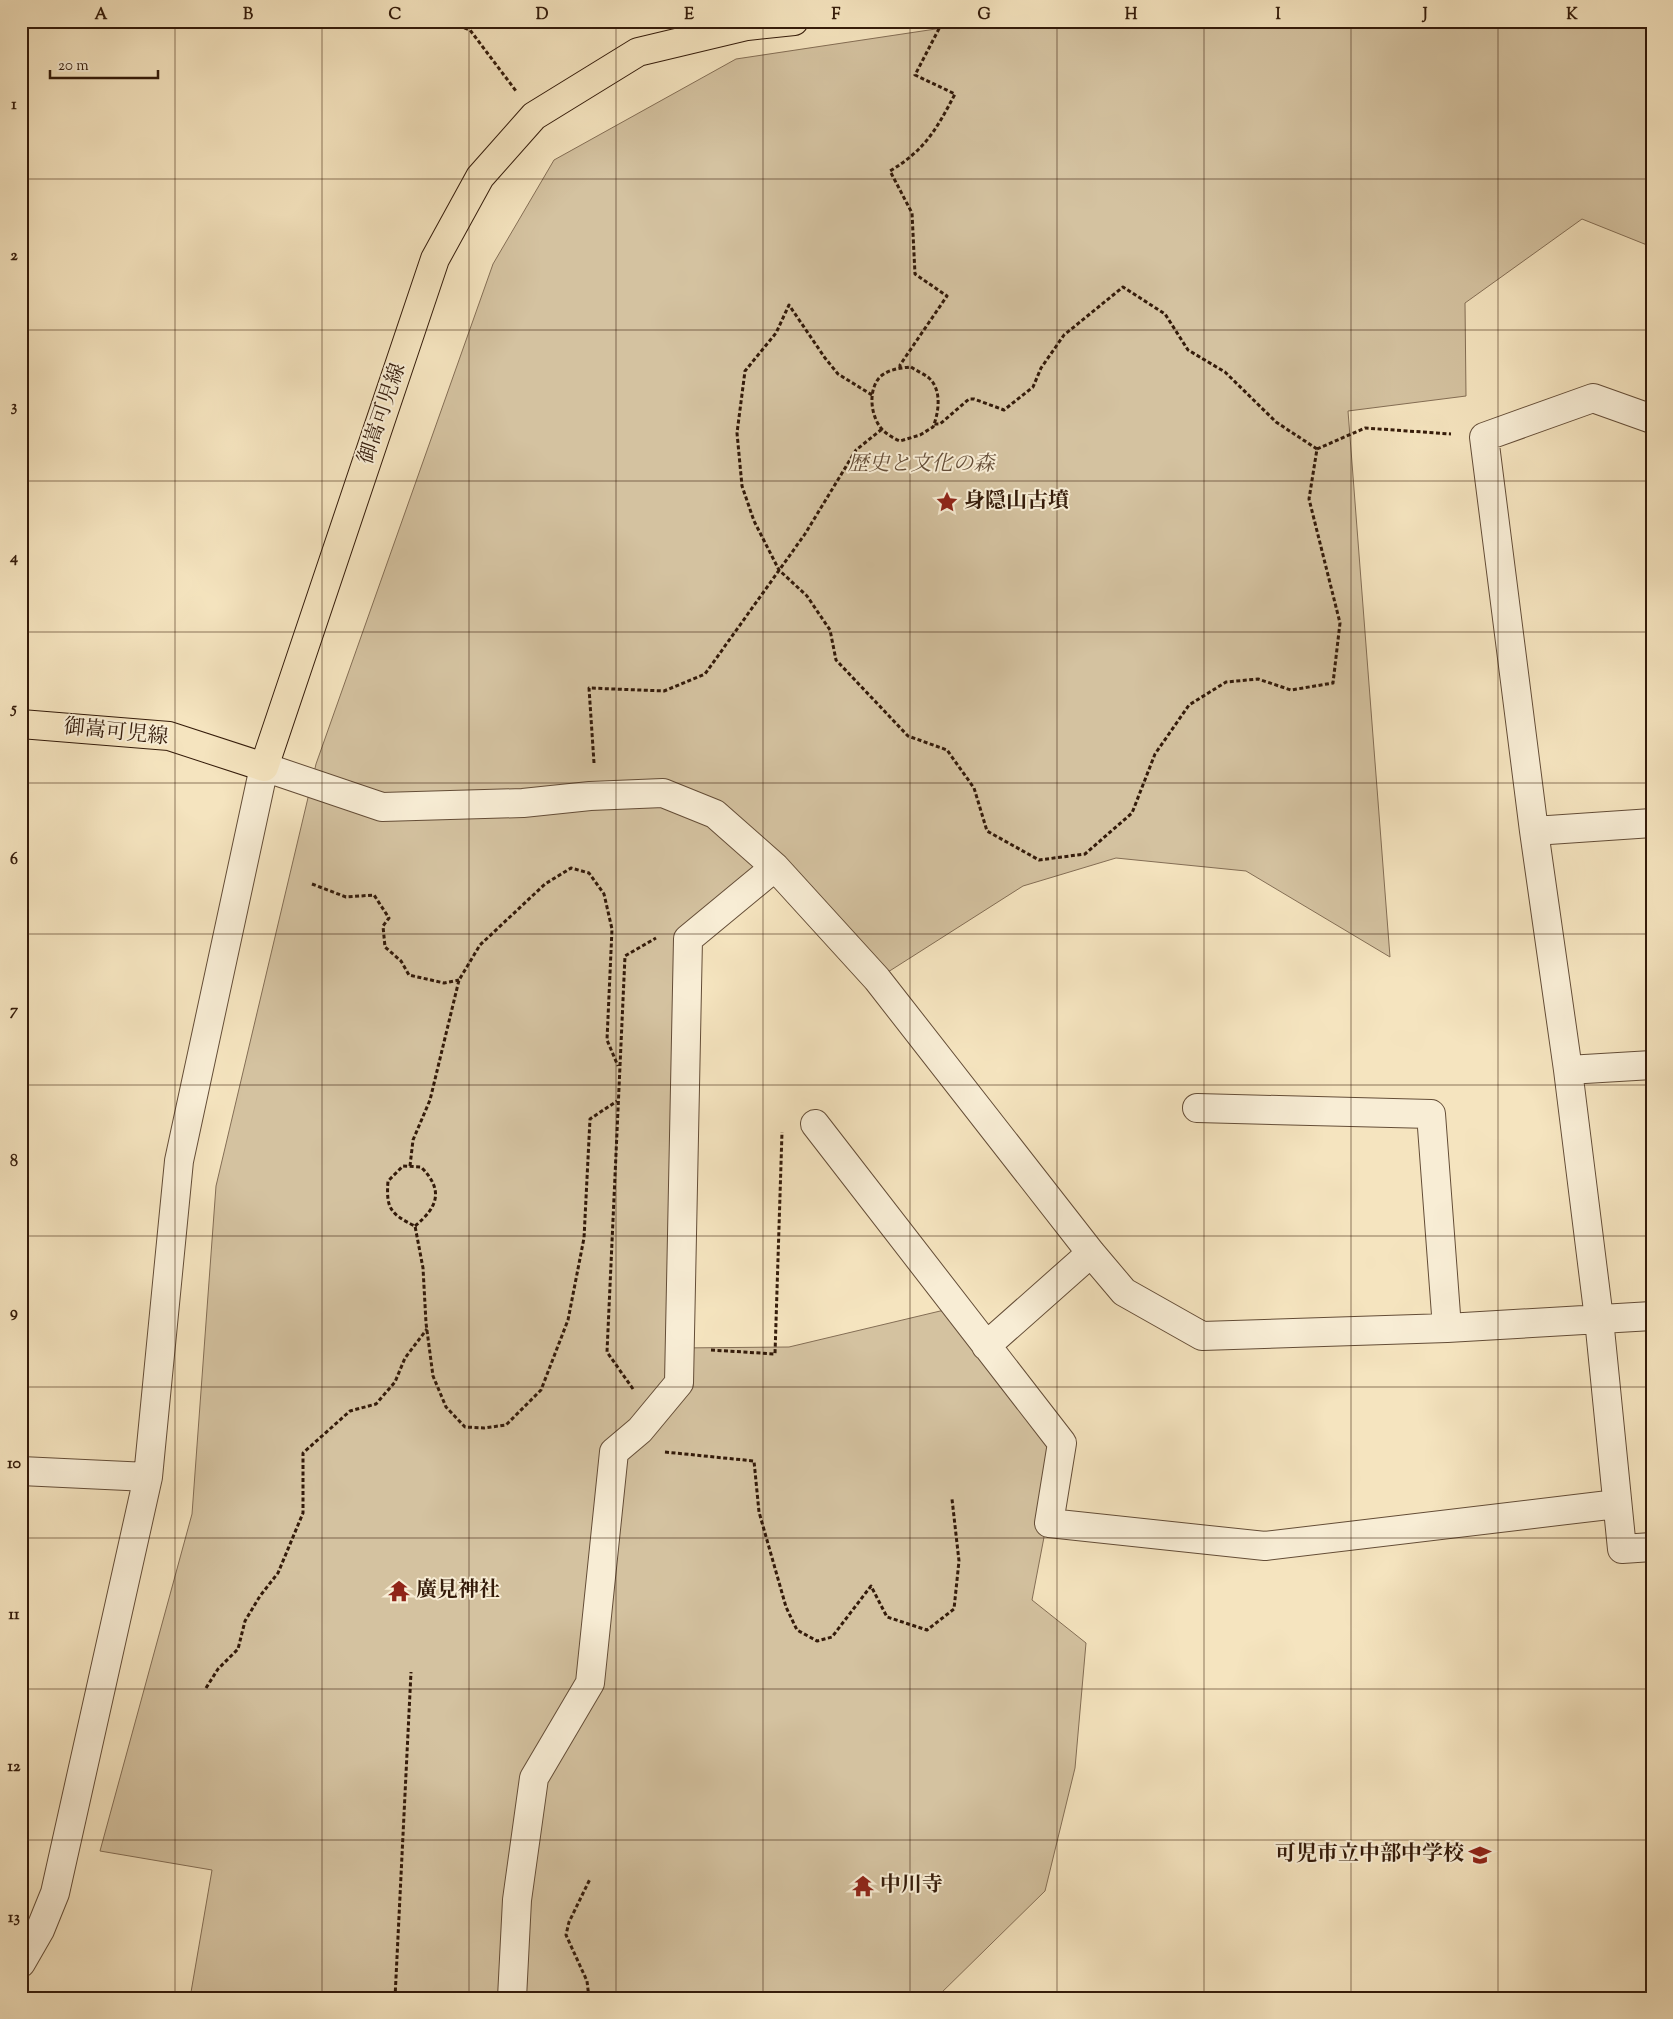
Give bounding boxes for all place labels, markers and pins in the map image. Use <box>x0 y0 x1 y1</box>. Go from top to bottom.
place label: 身隠山古墳 <box>964 487 1069 517</box>
place icon: 身隠山古墳 <box>934 489 960 515</box>
place label: 廣見神社 <box>416 1576 500 1606</box>
temple icon: 廣見神社 <box>386 1578 412 1604</box>
place label: 可児市立中部中学校 <box>1275 1840 1464 1870</box>
school or university icon: 可児市立中部中学校 <box>1467 1842 1493 1868</box>
place label: 中川寺 <box>880 1871 943 1901</box>
temple icon: 中川寺 <box>850 1873 876 1899</box>

